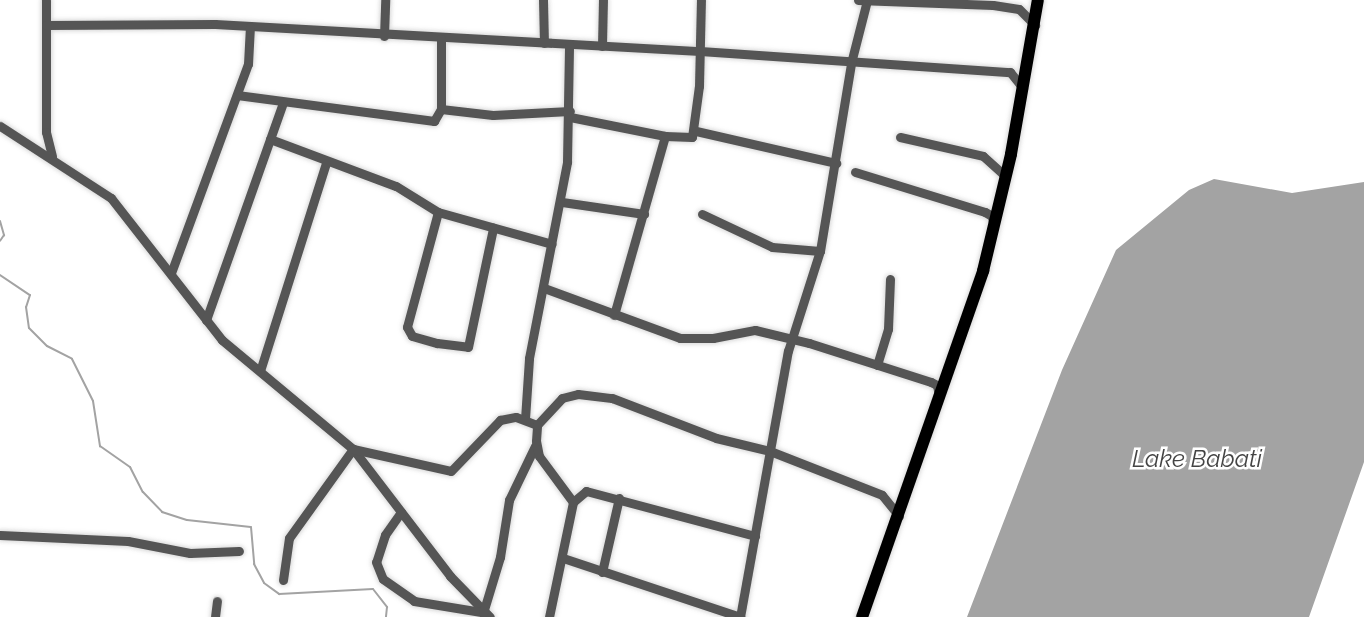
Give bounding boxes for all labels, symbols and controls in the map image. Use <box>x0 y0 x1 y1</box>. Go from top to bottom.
water label: Lake Babati <box>1132 445 1262 473</box>

